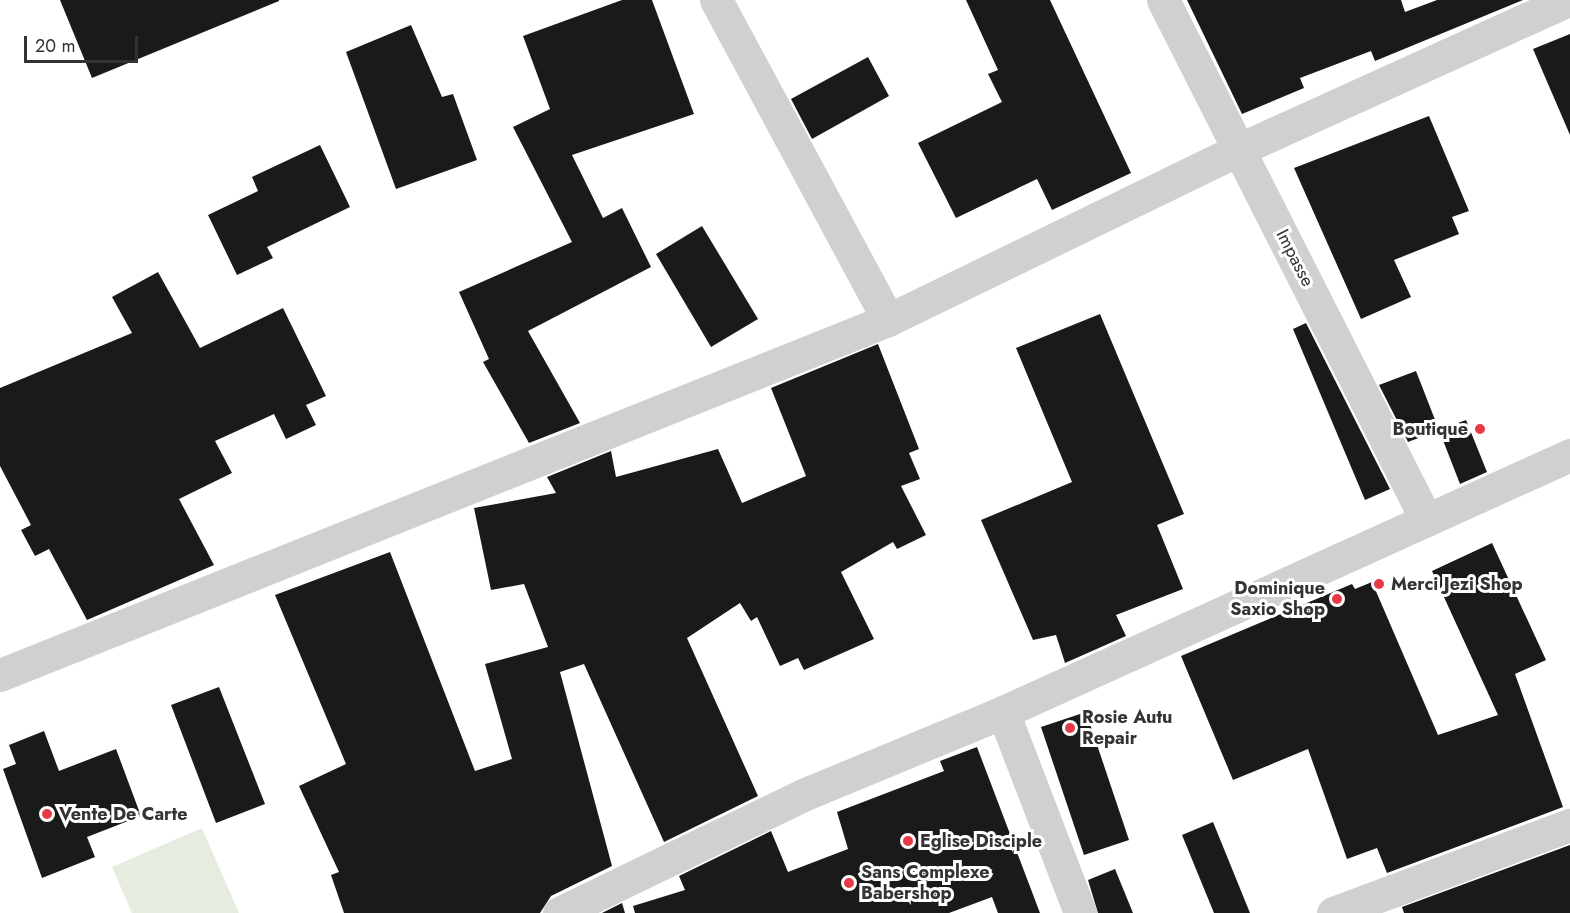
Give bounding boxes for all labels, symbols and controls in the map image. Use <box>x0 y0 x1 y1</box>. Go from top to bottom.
scale bar <box>27 24 141 62</box>
text: 20 m <box>35 33 75 59</box>
street label: Impasse <box>1271 226 1319 290</box>
place label: Boutique <box>1393 418 1468 440</box>
marker: Boutique <box>1473 422 1487 436</box>
place label: Merci Jezi Shop <box>1391 573 1523 595</box>
marker: Merci Jezi Shop <box>1372 577 1386 591</box>
place label: Dominique Saxio Shop <box>1230 578 1325 620</box>
marker: Dominique Saxio Shop <box>1330 592 1344 606</box>
place label: Rosie Autu Repair <box>1082 707 1172 750</box>
marker: Rosie Autu Repair <box>1063 721 1077 735</box>
place label: Vente De Carte <box>59 803 188 825</box>
marker: Vente De Carte <box>40 807 54 821</box>
place label: Eglise Disciple <box>920 830 1042 852</box>
marker: Eglise Disciple <box>901 834 915 848</box>
place label: Sans Complexe Babershop <box>861 862 990 904</box>
marker: Sans Complexe Babershop <box>842 876 856 890</box>

